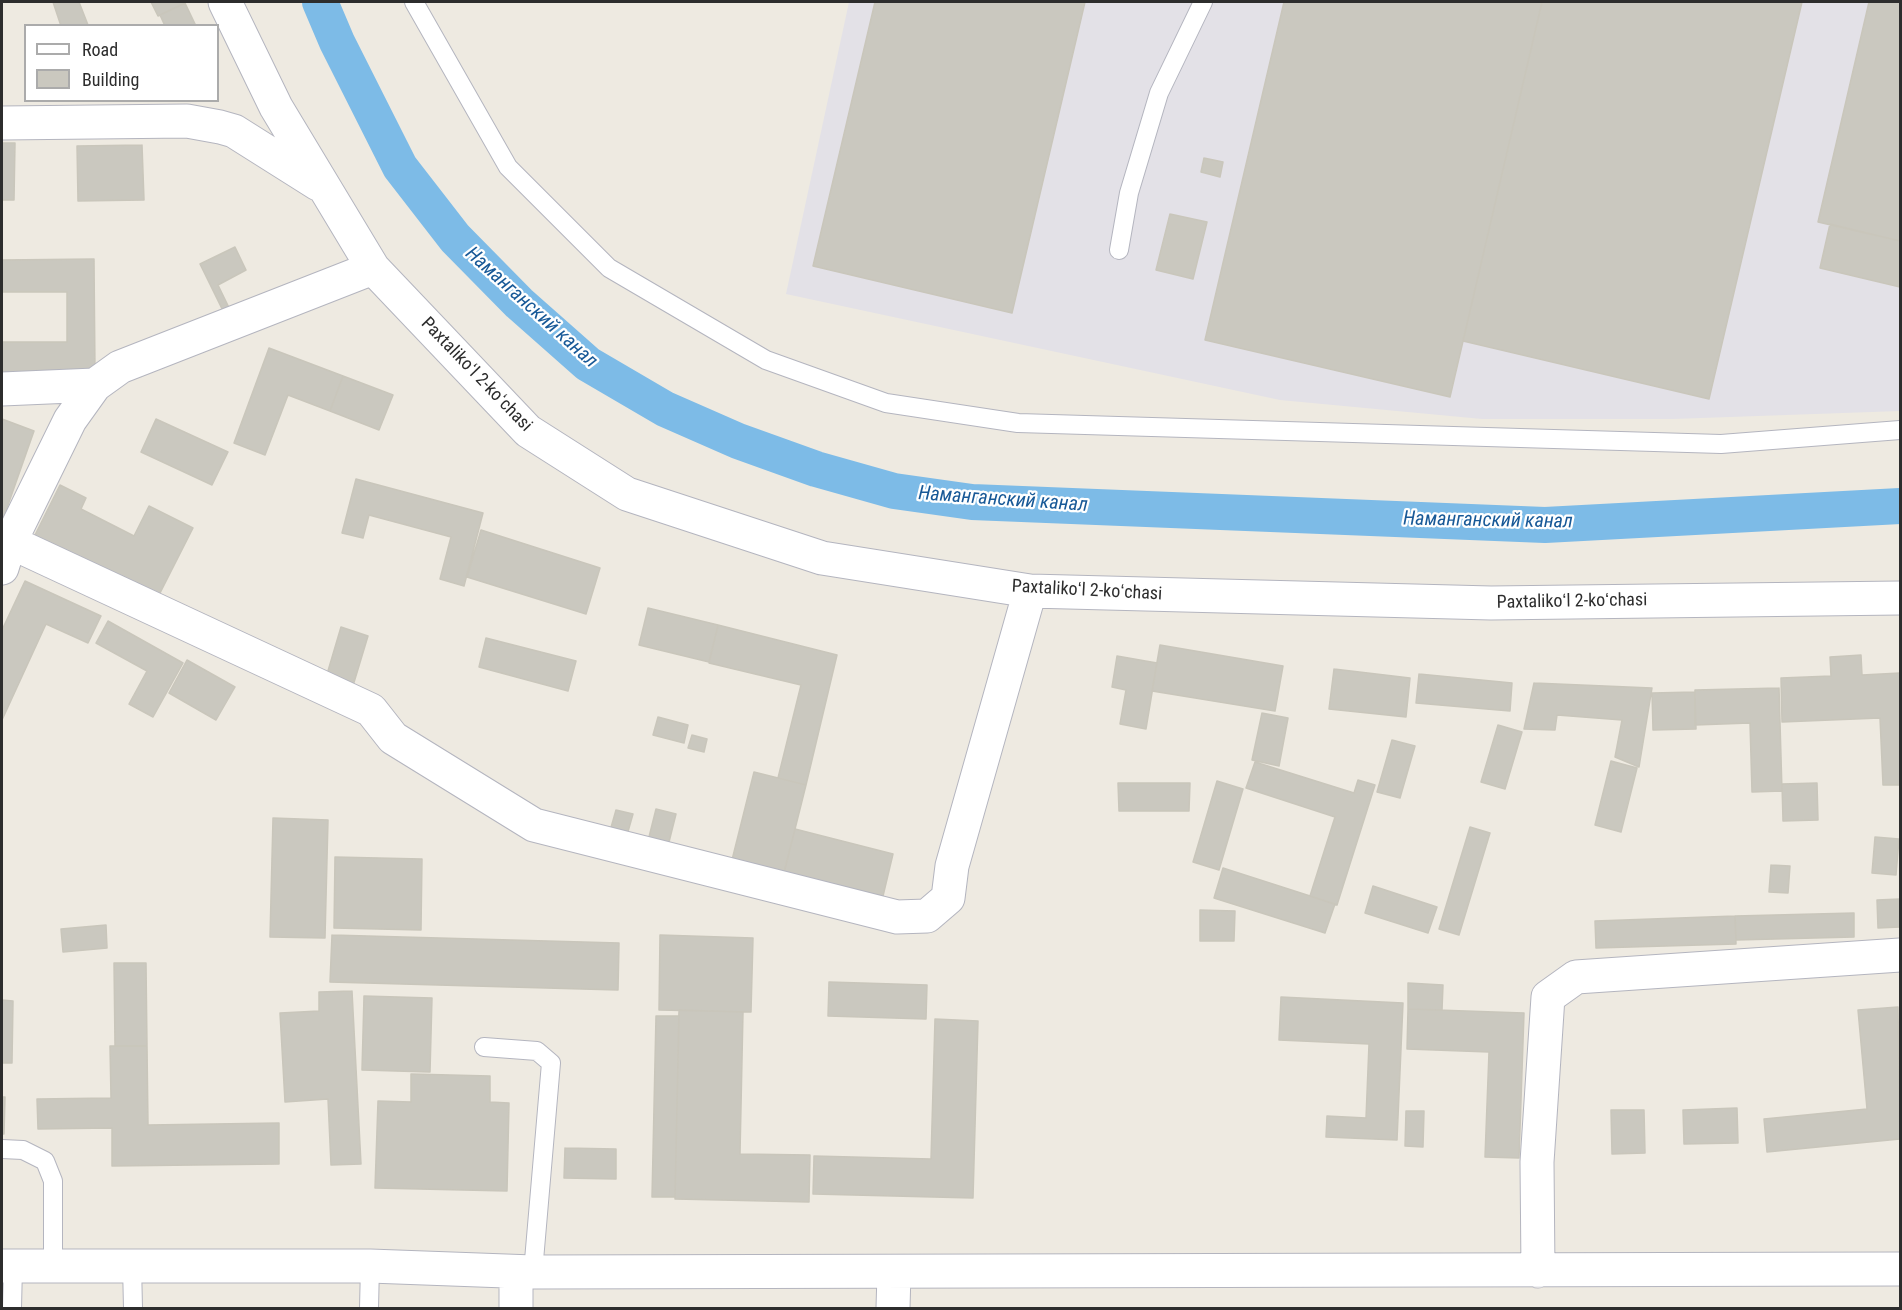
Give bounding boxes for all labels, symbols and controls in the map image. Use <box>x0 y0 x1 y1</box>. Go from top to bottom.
legend <box>24 24 219 102</box>
text: Road <box>82 39 118 60</box>
text: Building <box>82 69 139 90</box>
water label: Наманганский канал <box>460 242 602 374</box>
street label: Paxtalikoʻl 2-koʻchasi <box>416 313 536 437</box>
water label: Наманганский канал <box>918 482 1088 518</box>
water label: Наманганский канал <box>1403 508 1573 534</box>
street label: Paxtalikoʻl 2-koʻchasi <box>1011 576 1163 606</box>
street label: Paxtalikoʻl 2-koʻchasi <box>1497 590 1647 614</box>

